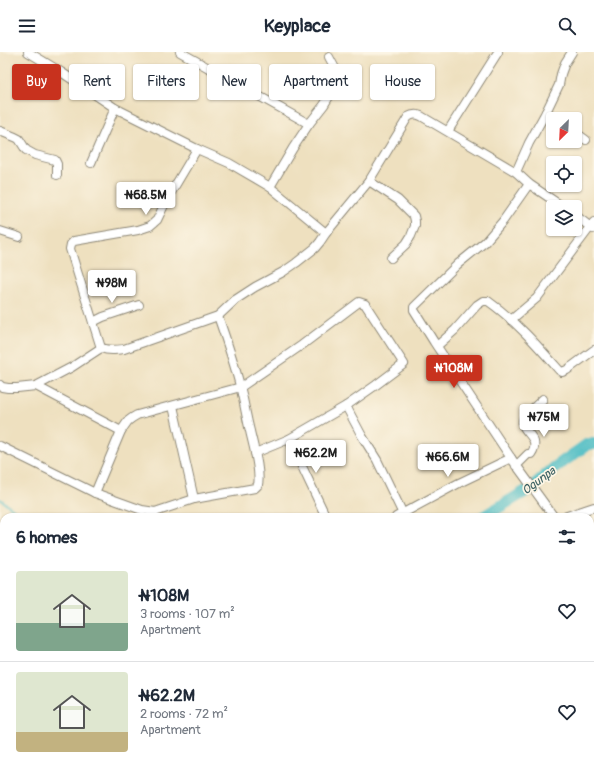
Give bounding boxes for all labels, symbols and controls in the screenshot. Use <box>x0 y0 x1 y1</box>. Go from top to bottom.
icon: menu <box>16 15 38 37</box>
text: Keyplace <box>264 15 330 38</box>
icon: search <box>556 15 578 37</box>
chip: Buy <box>12 64 61 100</box>
chip: Rent <box>69 64 125 100</box>
chip: Filters <box>133 64 199 100</box>
chip: New <box>207 64 261 100</box>
chip: Apartment <box>269 64 362 100</box>
chip: House <box>370 64 435 100</box>
north arrow <box>546 112 582 148</box>
map controls <box>546 112 582 236</box>
button: locate <box>546 156 582 192</box>
pin: ₦68.5M <box>113 182 179 216</box>
text: ₦68.5M <box>125 187 167 203</box>
button: layers <box>546 200 582 236</box>
pin: ₦98M <box>88 270 136 304</box>
text: ₦98M <box>97 275 127 291</box>
pin: ₦108M <box>426 355 482 389</box>
text: ₦108M <box>435 360 473 376</box>
pin: ₦75M <box>520 404 568 438</box>
text: ₦75M <box>528 409 560 425</box>
pin: ₦62.2M <box>283 440 349 474</box>
pin: ₦66.6M <box>415 444 481 478</box>
text: ₦62.2M <box>295 445 337 461</box>
text: ₦66.6M <box>427 449 469 465</box>
water label: Ogunpa <box>519 463 560 498</box>
icon: filters <box>556 526 578 548</box>
text: 6 homes <box>16 527 77 548</box>
text: ₦108M <box>140 585 189 606</box>
icon: home <box>48 587 96 635</box>
icon: heart <box>556 600 578 622</box>
text: 3 rooms · 107 m² <box>140 606 235 622</box>
text: Apartment <box>140 622 201 638</box>
text: ₦62.2M <box>140 685 195 706</box>
icon: home <box>48 688 96 736</box>
icon: heart <box>556 701 578 723</box>
text: 2 rooms · 72 m² <box>140 706 228 722</box>
text: Apartment <box>140 722 201 738</box>

